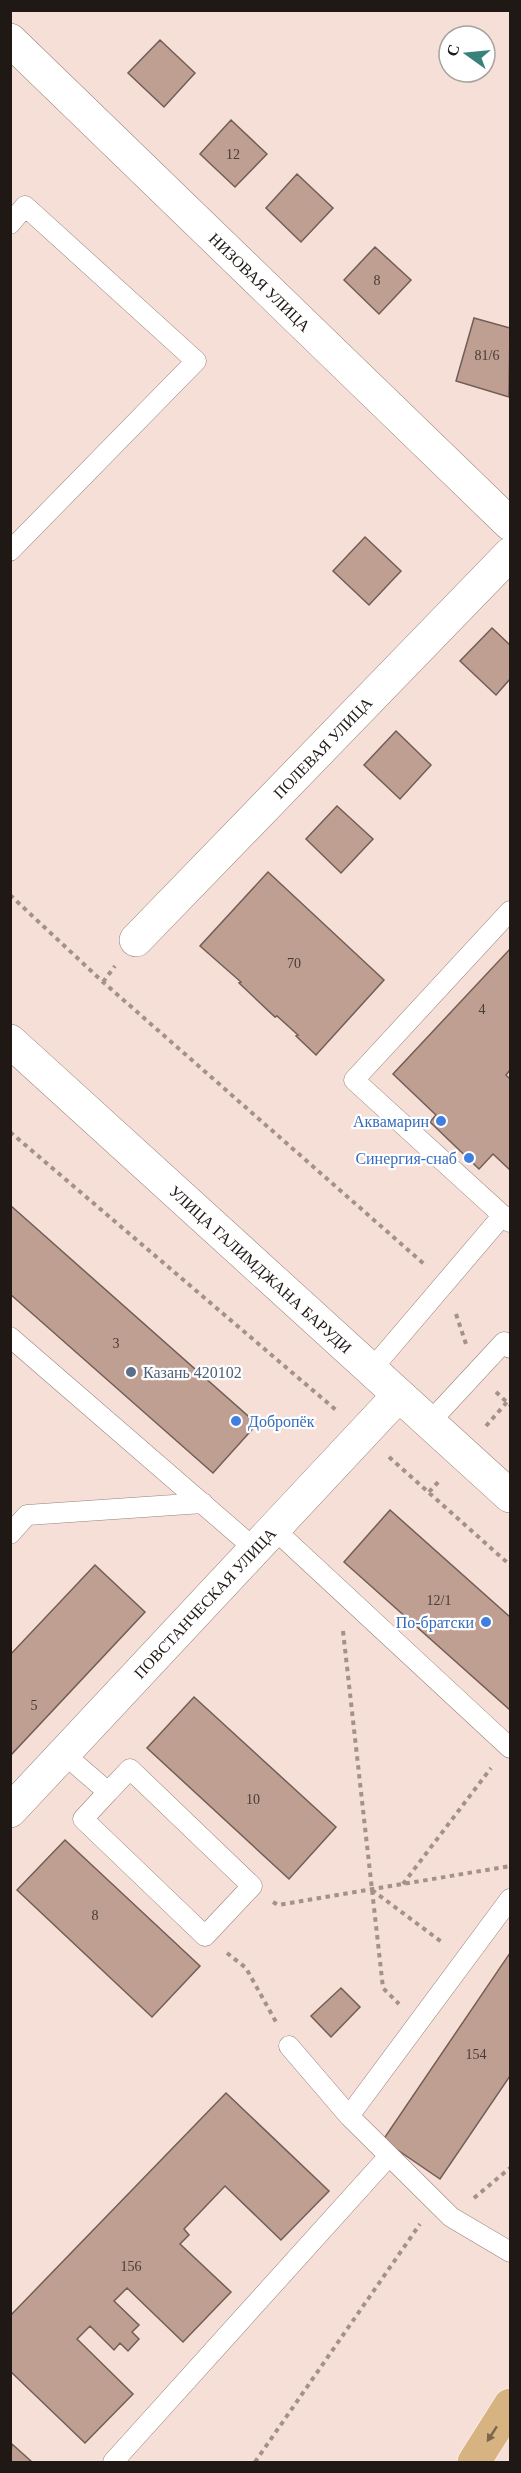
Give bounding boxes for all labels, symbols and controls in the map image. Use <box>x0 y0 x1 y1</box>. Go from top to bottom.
north arrow <box>437 24 497 84</box>
text: С <box>443 42 463 58</box>
house number: 12 <box>226 147 240 162</box>
street label: НИЗОВАЯ УЛИЦА <box>206 229 314 335</box>
house number: 8 <box>374 273 381 288</box>
house number: 81/6 <box>475 348 499 363</box>
street label: ПОЛЕВАЯ УЛИЦА <box>270 693 376 802</box>
house number: 70 <box>287 956 301 971</box>
house number: 4 <box>479 1002 486 1017</box>
place label: Аквамарин <box>353 1113 429 1131</box>
marker: Аквамарин <box>434 1114 448 1128</box>
place label: Синергия-снаб <box>355 1150 457 1168</box>
marker: Синергия-снаб <box>462 1151 476 1165</box>
street label: УЛИЦА ГАЛИМДЖАНА БАРУДИ <box>166 1182 356 1357</box>
house number: 3 <box>113 1336 120 1351</box>
place label: Казань 420102 <box>143 1364 242 1381</box>
marker: Казань 420102 <box>124 1365 138 1379</box>
place label: Добропёк <box>248 1413 315 1431</box>
marker: Добропёк <box>229 1414 243 1428</box>
street label: ПОВСТАНЧЕСКАЯ УЛИЦА <box>130 1524 279 1681</box>
house number: 12/1 <box>427 1593 451 1608</box>
place label: По-братски <box>396 1614 474 1632</box>
marker: По-братски <box>479 1615 493 1629</box>
house number: 5 <box>31 1698 38 1713</box>
house number: 10 <box>246 1792 260 1807</box>
house number: 8 <box>92 1908 99 1923</box>
house number: 154 <box>466 2047 487 2062</box>
house number: 156 <box>121 2259 142 2274</box>
one-way arrow <box>487 2426 498 2442</box>

